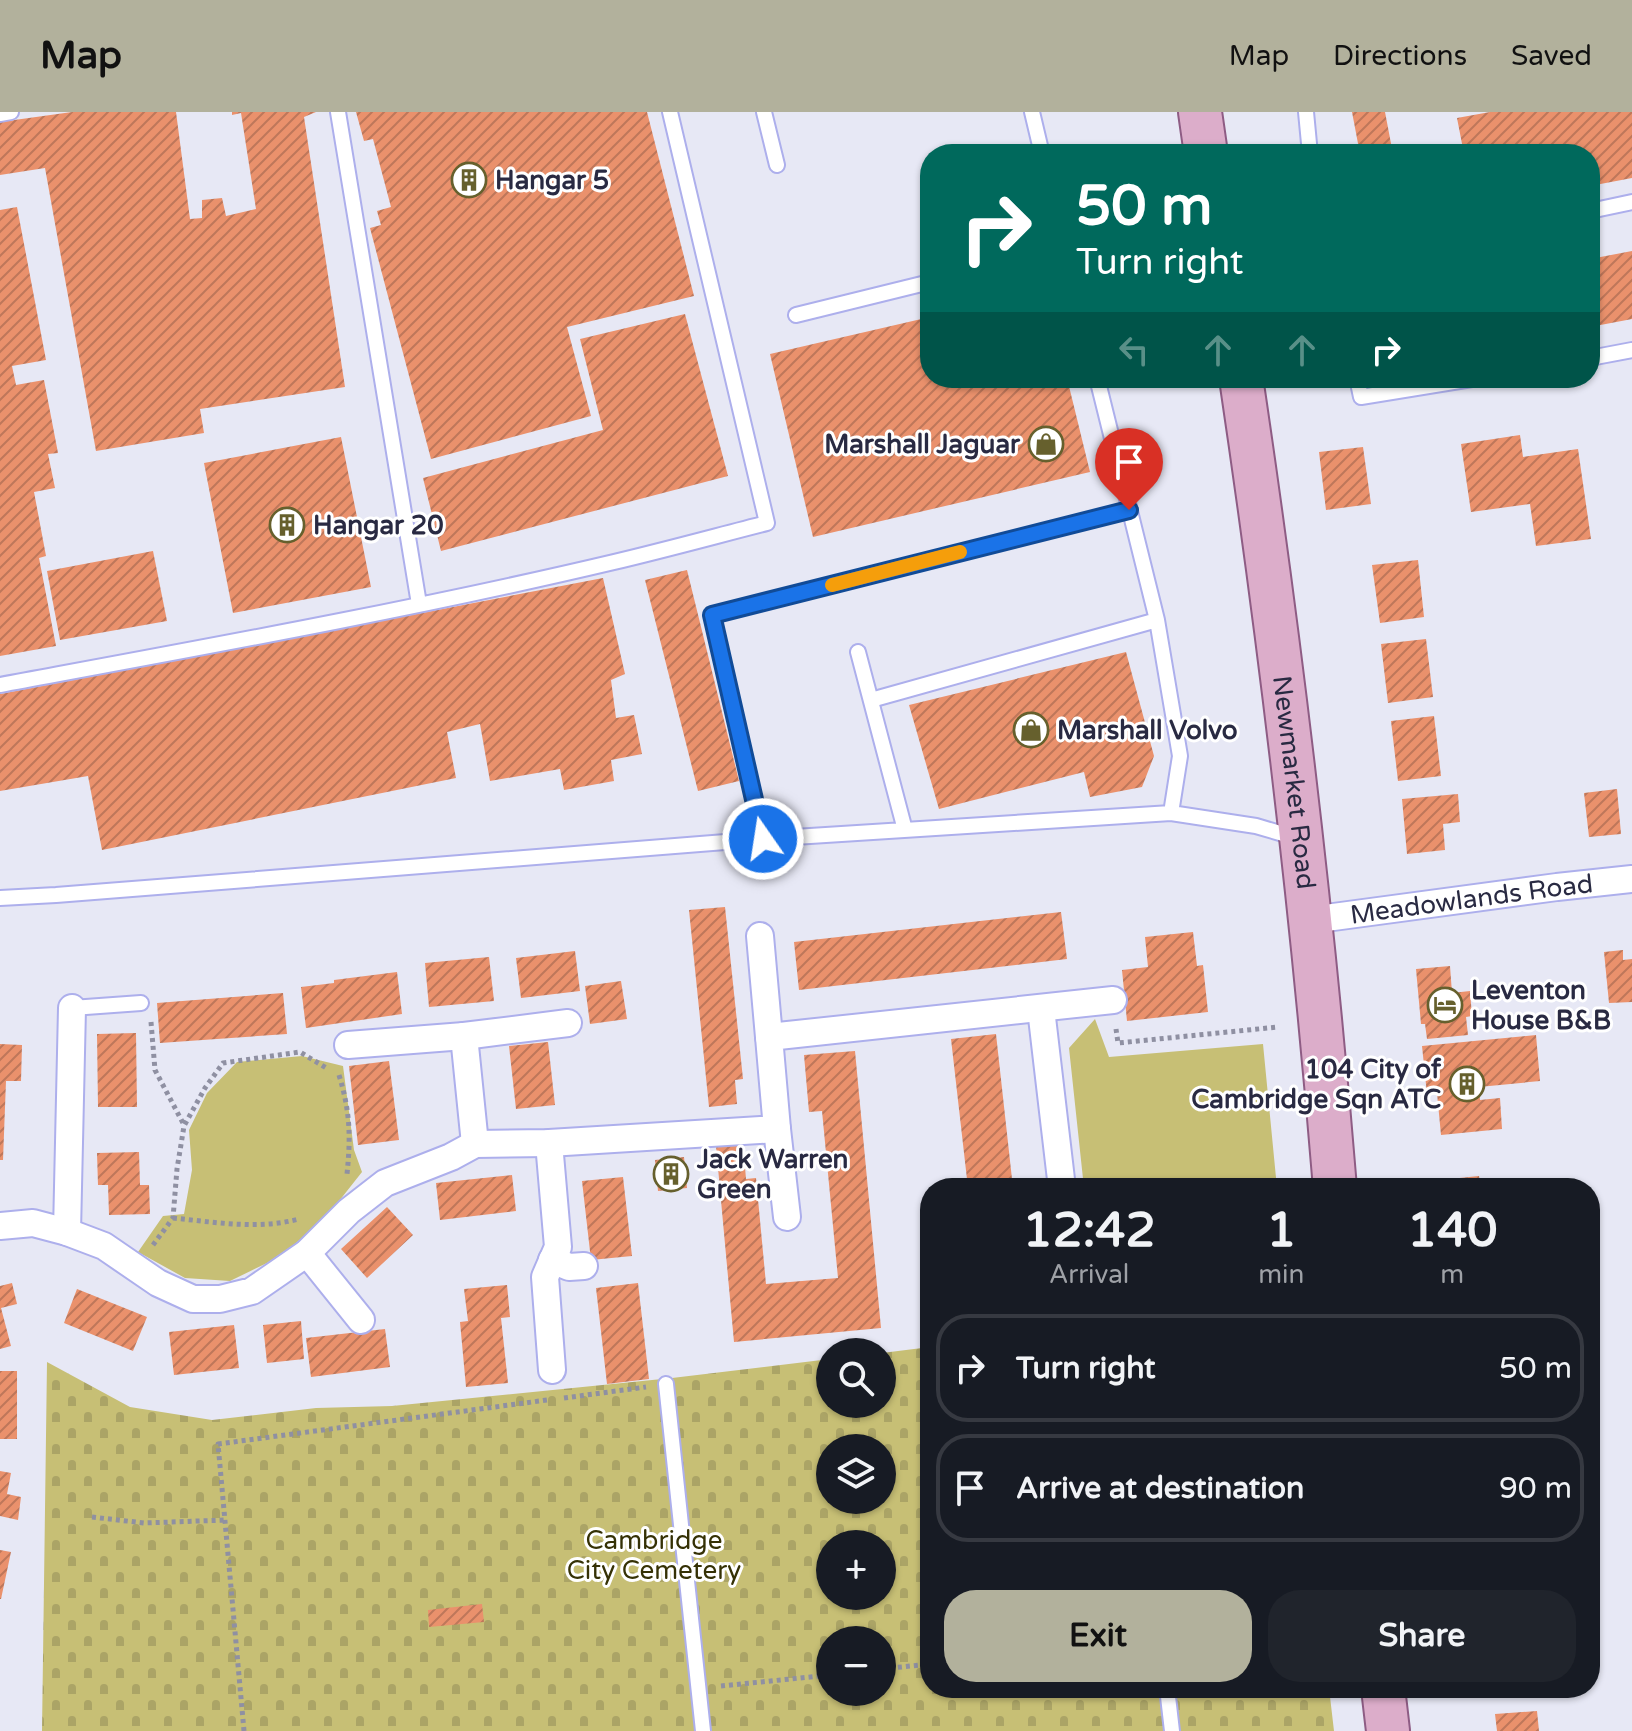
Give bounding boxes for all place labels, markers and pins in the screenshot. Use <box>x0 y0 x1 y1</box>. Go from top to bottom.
building icon: Hangar 5 <box>450 161 488 199</box>
place label: Hangar 5 <box>495 165 609 196</box>
shop icon: Marshall Jaguar <box>1027 425 1065 463</box>
pin <box>1095 428 1163 510</box>
place label: Marshall Jaguar <box>824 429 1021 460</box>
building icon: Hangar 20 <box>268 506 306 544</box>
place label: Hangar 20 <box>313 510 443 541</box>
shop icon: Marshall Volvo <box>1012 711 1050 749</box>
place label: Marshall Volvo <box>1057 715 1238 746</box>
place label: Leventon House B&B <box>1471 975 1611 1036</box>
hotel icon: Leventon House B&B <box>1426 986 1464 1024</box>
place label: 104 City of Cambridge Sqn ATC <box>1191 1054 1442 1115</box>
building icon: 104 City of Cambridge Sqn ATC <box>1448 1065 1486 1103</box>
place label: Jack Warren Green <box>696 1144 848 1205</box>
building icon: Jack Warren Green <box>652 1155 690 1193</box>

